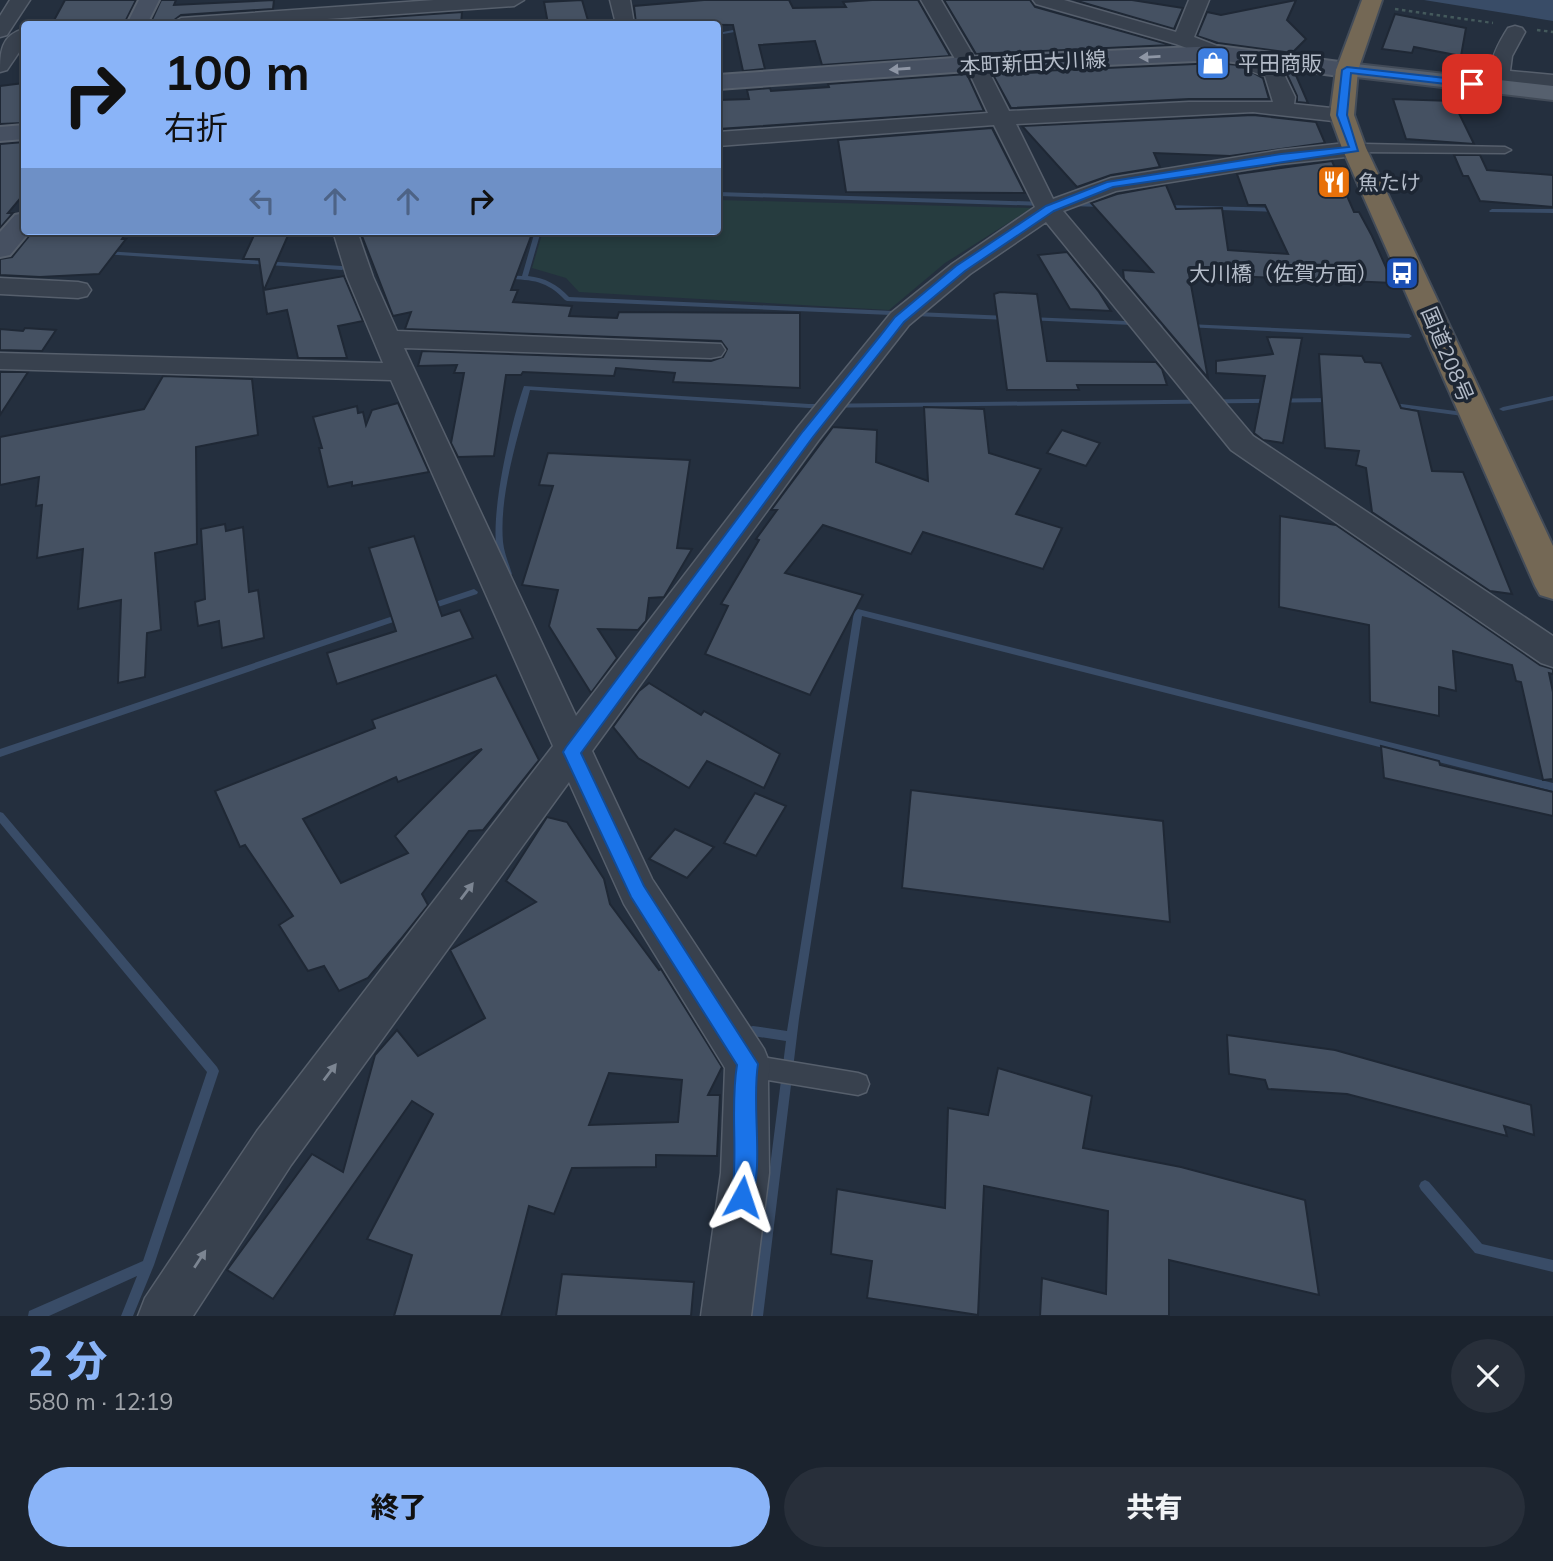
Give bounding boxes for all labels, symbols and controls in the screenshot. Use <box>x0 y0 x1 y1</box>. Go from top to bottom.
text: 100 m <box>164 41 310 102</box>
shop icon: 平田商販 <box>1194 44 1232 82</box>
street label: 本町新田大川線 <box>959 45 1107 79</box>
icon: right <box>49 49 140 140</box>
place label: 平田商販 <box>1238 50 1322 76</box>
one-way arrow <box>1139 51 1161 62</box>
pin <box>1442 54 1502 114</box>
one-way arrow <box>889 64 911 75</box>
icon: arrive <box>1453 65 1491 103</box>
text: 右折 <box>164 107 228 147</box>
restaurant icon: 魚たけ <box>1315 163 1353 201</box>
place label: 魚たけ <box>1358 169 1421 195</box>
icon: left <box>243 182 281 220</box>
icon: ahead <box>316 182 354 220</box>
icon: ahead <box>389 182 427 220</box>
icon: right <box>462 182 500 220</box>
bus stop icon: 大川橋（佐賀方面） <box>1383 254 1421 292</box>
place label: 大川橋（佐賀方面） <box>1189 260 1378 286</box>
street label: 国道208号 <box>1416 303 1480 405</box>
one-way arrow <box>460 882 475 900</box>
one-way arrow <box>323 1064 338 1082</box>
position arrow <box>705 1160 779 1234</box>
one-way arrow <box>194 1249 207 1269</box>
text: 2 分 <box>28 1334 107 1387</box>
button: close <box>1451 1339 1525 1413</box>
text: 580 m · 12:19 <box>28 1387 173 1416</box>
button: 終了 <box>28 1467 770 1547</box>
button: 共有 <box>784 1467 1525 1547</box>

